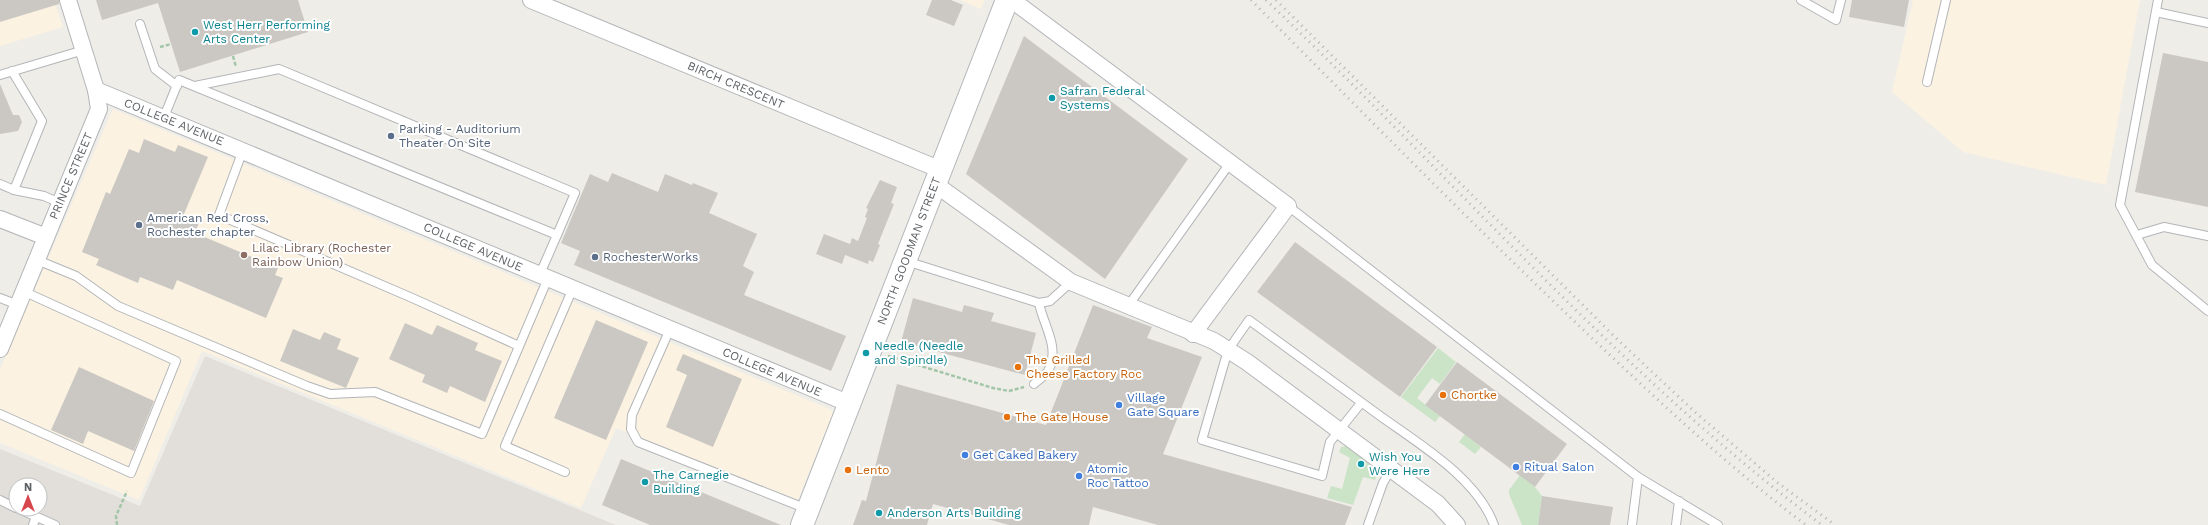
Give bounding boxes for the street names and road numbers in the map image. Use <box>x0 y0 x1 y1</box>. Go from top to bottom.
street label: BIRCH CRESCENT <box>685 58 787 112</box>
street label: COLLEGE AVENUE <box>122 96 226 149</box>
street label: PRINCE STREET <box>46 131 96 221</box>
street label: NORTH GOODMAN STREET <box>874 175 944 327</box>
street label: COLLEGE AVENUE <box>421 220 525 274</box>
street label: COLLEGE AVENUE <box>720 345 824 399</box>

